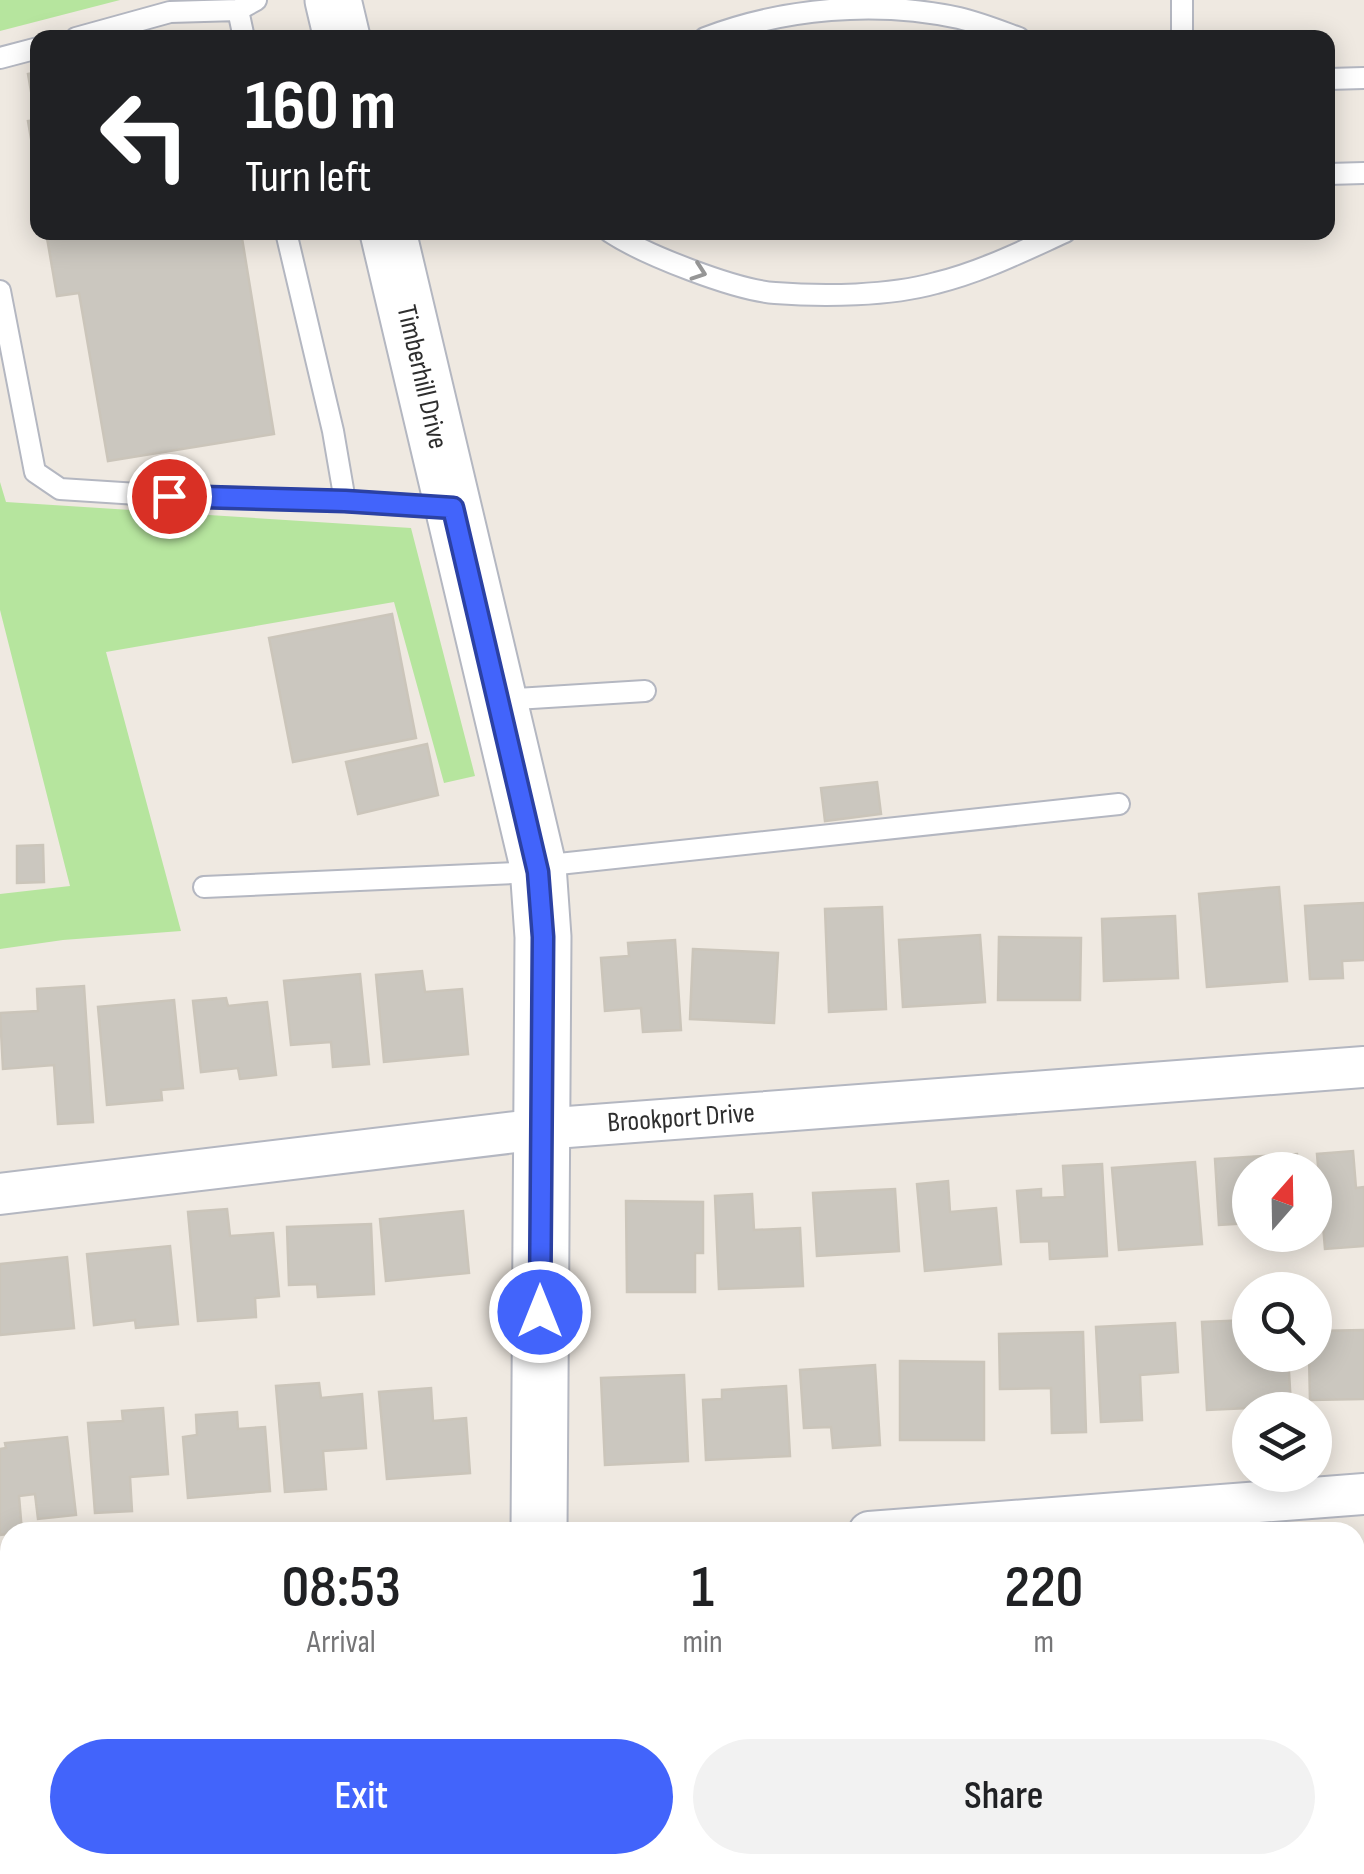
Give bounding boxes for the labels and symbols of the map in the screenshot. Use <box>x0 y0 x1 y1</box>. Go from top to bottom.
one-way arrow <box>690 260 707 280</box>
street label: Timberhill Drive <box>389 302 455 452</box>
pin <box>127 454 212 539</box>
street label: Brookport Drive <box>606 1096 756 1140</box>
north arrow <box>1232 1152 1332 1252</box>
position arrow <box>488 1260 592 1364</box>

